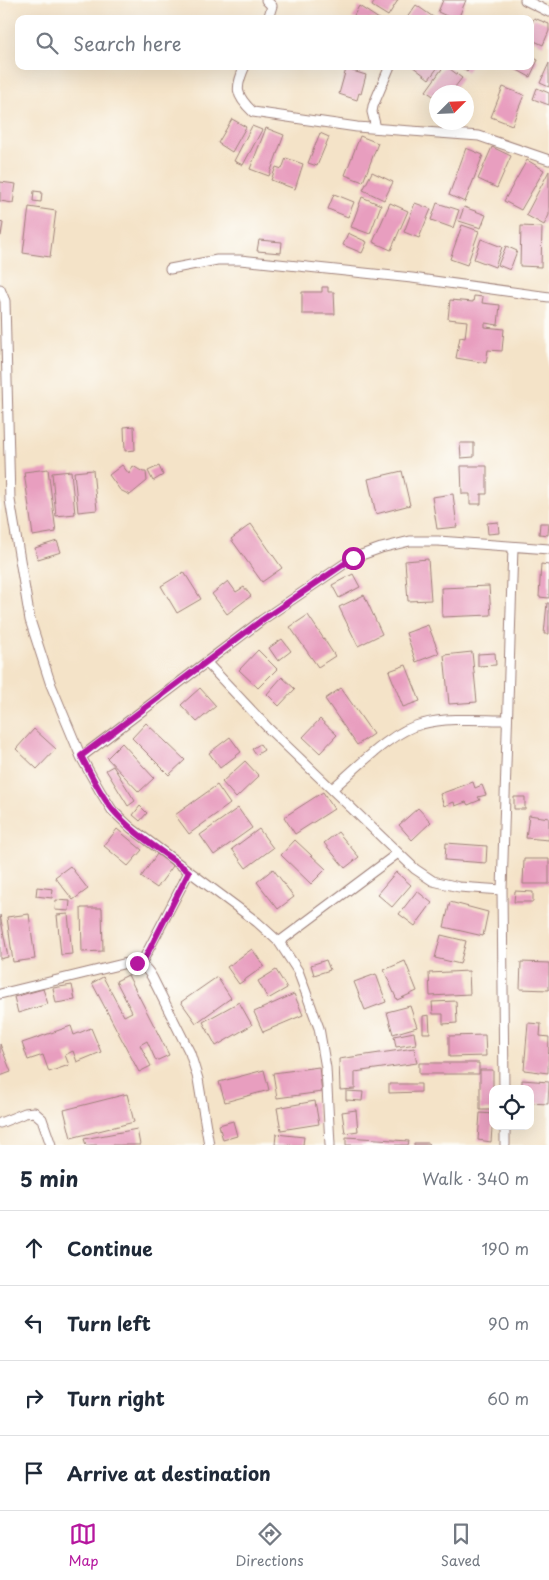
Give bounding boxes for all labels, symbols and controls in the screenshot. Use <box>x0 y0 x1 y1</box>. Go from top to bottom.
search box <box>15 15 534 70</box>
icon: search <box>33 29 61 57</box>
text: Search here <box>73 29 182 57</box>
north arrow <box>429 85 474 130</box>
route start <box>342 547 365 570</box>
route end <box>126 952 149 975</box>
map controls <box>489 1085 534 1130</box>
button: locate <box>489 1085 534 1130</box>
text: 5 min <box>20 1162 78 1194</box>
text: Walk · 340 m <box>422 1166 529 1190</box>
icon: ahead <box>20 1234 48 1262</box>
text: Continue <box>67 1234 153 1262</box>
text: 190 m <box>481 1236 529 1260</box>
icon: left <box>20 1309 48 1337</box>
text: Turn left <box>67 1309 151 1337</box>
text: 90 m <box>488 1311 529 1335</box>
icon: right <box>20 1384 48 1412</box>
text: Turn right <box>67 1384 165 1412</box>
text: 60 m <box>487 1386 529 1410</box>
icon: arrive <box>20 1459 48 1487</box>
text: Arrive at destination <box>67 1459 271 1487</box>
tab: Map <box>69 1520 98 1571</box>
tab: Directions <box>236 1520 304 1571</box>
tab: Saved <box>441 1520 480 1571</box>

